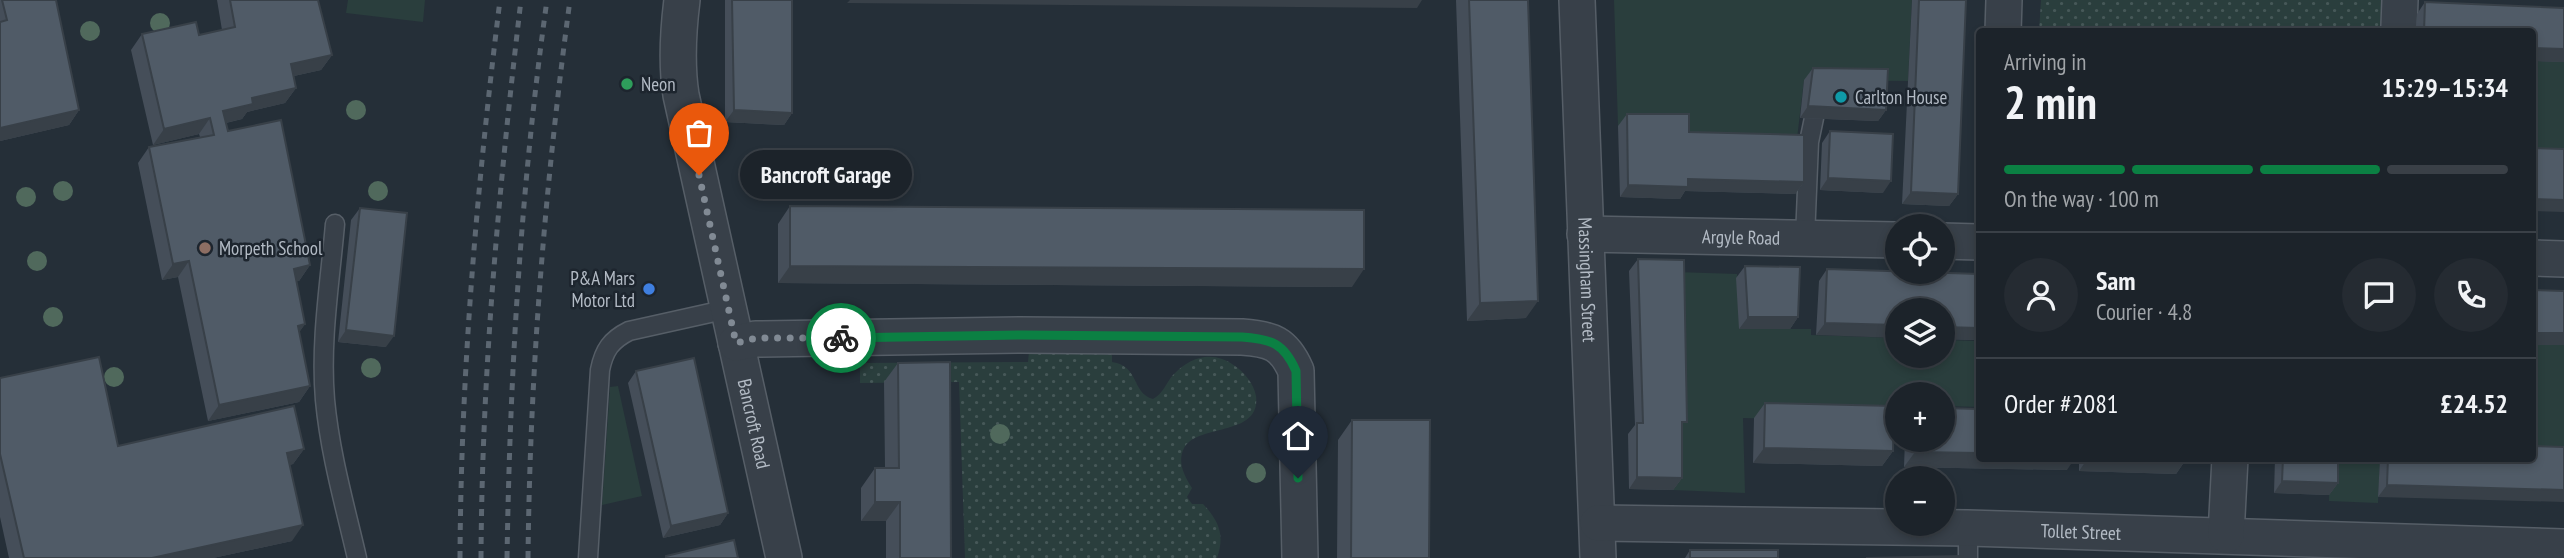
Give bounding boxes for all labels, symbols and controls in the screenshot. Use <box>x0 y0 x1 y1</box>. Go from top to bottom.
text: Arriving in <box>2004 47 2086 76</box>
text: 15:29–15:34 <box>2381 71 2508 104</box>
place label: Neon <box>641 72 675 96</box>
text: 2 min <box>2004 72 2097 132</box>
marker: Neon <box>619 76 635 92</box>
place label: Carlton House <box>1855 85 1947 109</box>
marker: Carlton House <box>1833 89 1849 105</box>
pin <box>669 103 729 175</box>
icon: bag <box>680 114 718 152</box>
callout: Bancroft Garage <box>741 150 912 200</box>
text: Bancroft Garage <box>761 160 891 189</box>
text: On the way · 100 m <box>2004 184 2159 213</box>
map controls <box>1885 214 1955 536</box>
button: locate <box>1885 214 1955 284</box>
street label: Massingham Street <box>1573 217 1602 344</box>
street label: Argyle Road <box>1702 224 1780 250</box>
place label: Morpeth School <box>219 236 323 260</box>
marker: Morpeth School <box>197 240 213 256</box>
button: person <box>2004 258 2078 332</box>
button: chat <box>2342 258 2416 332</box>
button: phone <box>2434 258 2508 332</box>
text: Sam <box>2096 264 2135 297</box>
place label: P&A Mars Motor Ltd <box>570 266 635 312</box>
marker: P&A Mars Motor Ltd <box>641 281 657 297</box>
text: Courier · 4.8 <box>2096 297 2192 326</box>
button: layers <box>1885 298 1955 368</box>
courier <box>806 303 876 373</box>
icon: bike <box>822 319 860 357</box>
street label: Bancroft Road <box>732 376 776 471</box>
button: + <box>1885 382 1955 452</box>
text: Order #2081 <box>2004 387 2119 420</box>
text: £24.52 <box>2440 387 2508 420</box>
pin <box>1268 406 1328 478</box>
icon: home <box>1279 417 1317 455</box>
button: − <box>1885 466 1955 536</box>
street label: Tollet Street <box>2040 518 2122 545</box>

